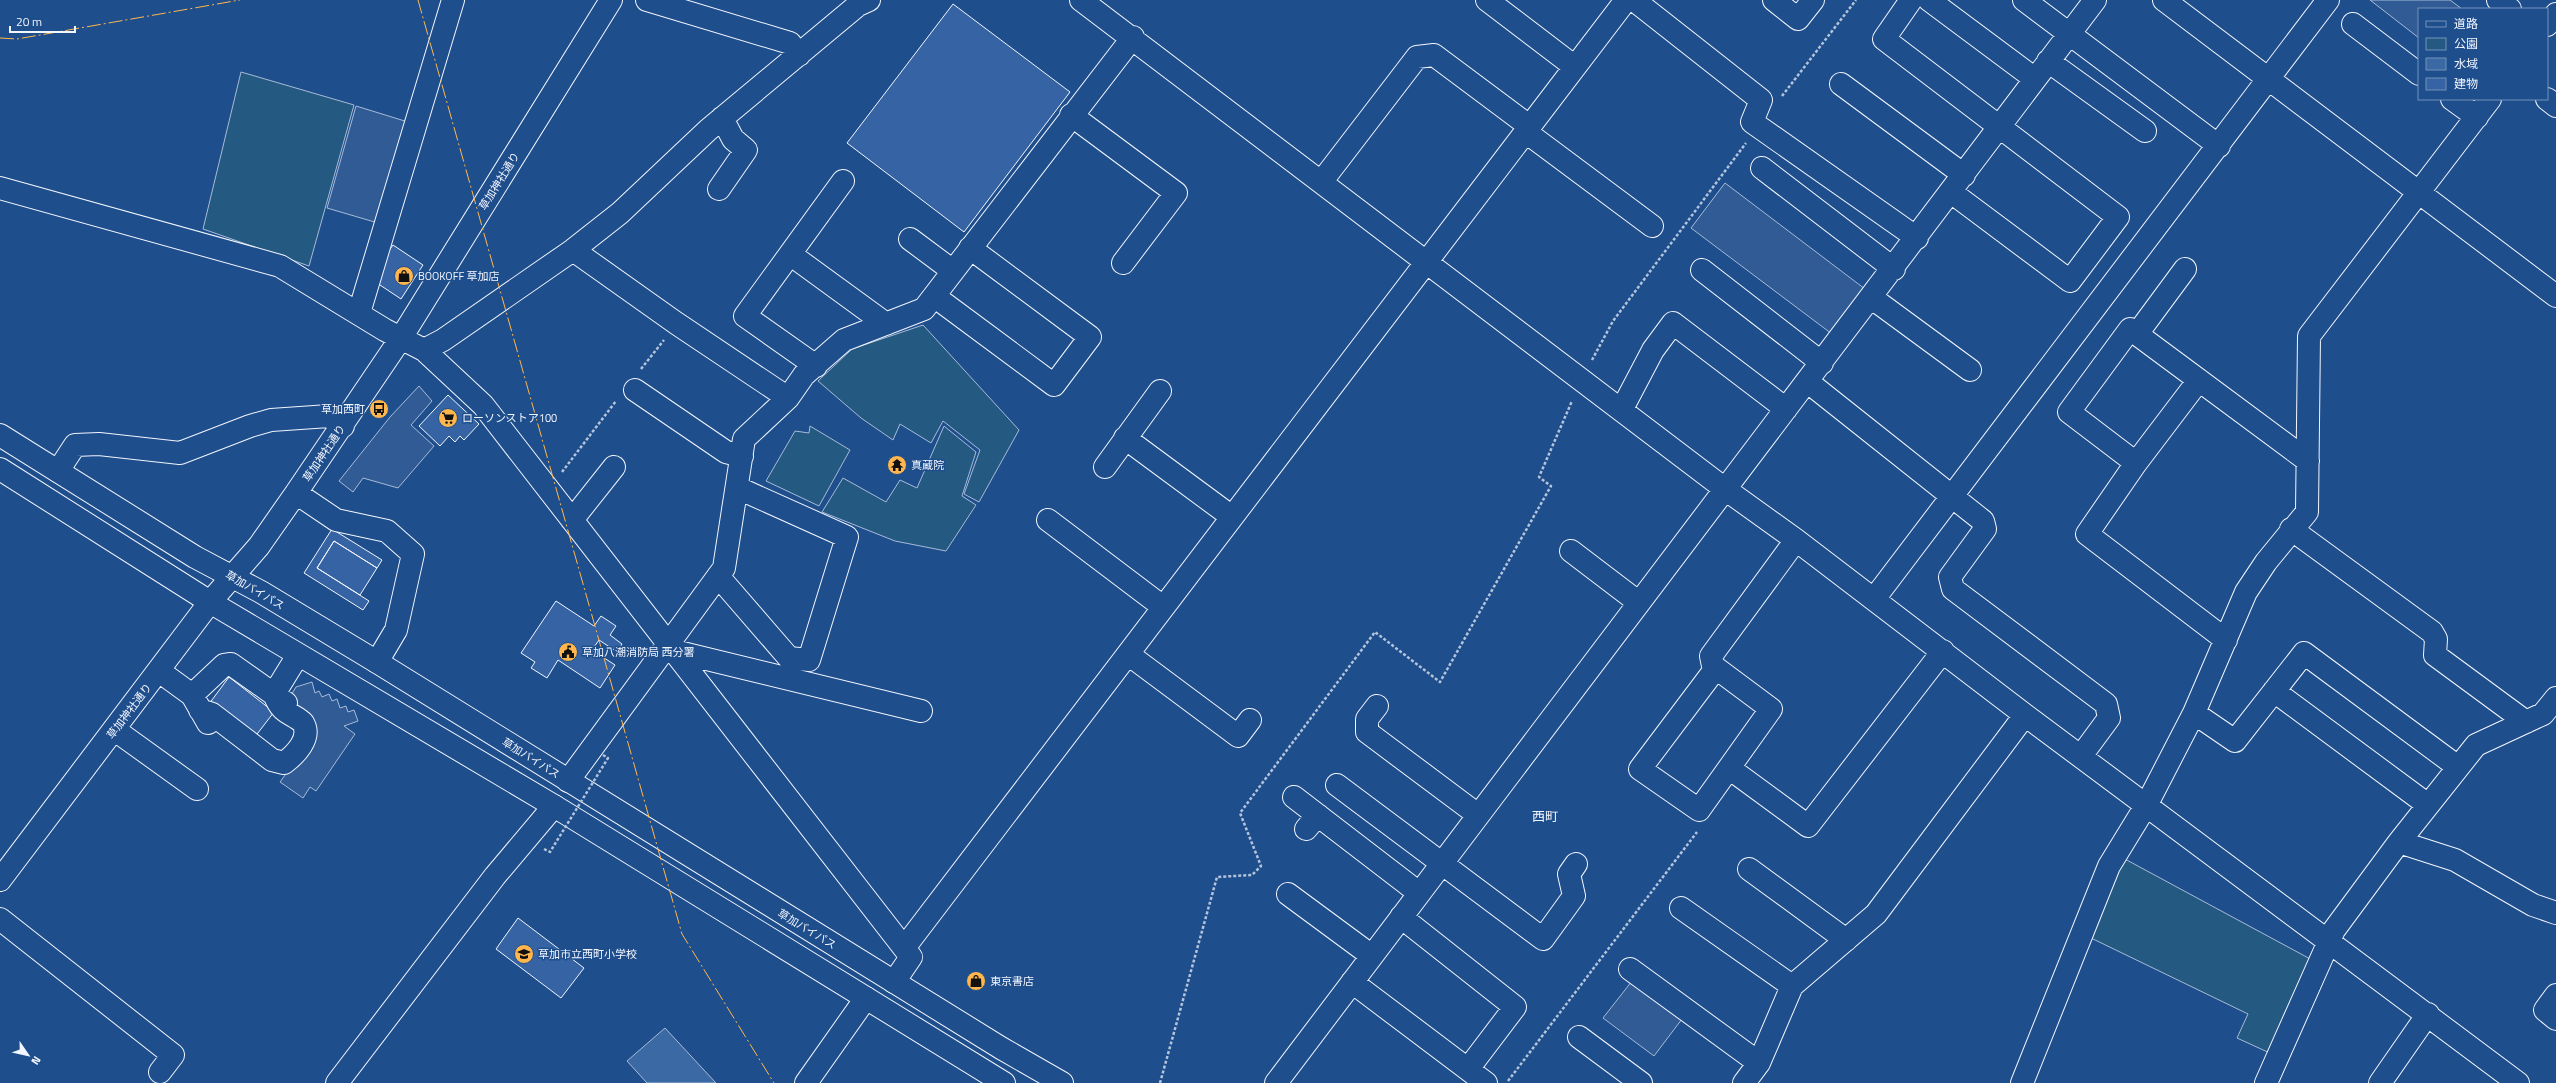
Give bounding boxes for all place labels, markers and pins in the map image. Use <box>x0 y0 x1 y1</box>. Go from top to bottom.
shop icon: BOOKOFF 草加店 <box>393 265 415 287</box>
place label: BOOKOFF 草加店 <box>418 268 500 284</box>
bus stop icon: 草加西町 <box>368 398 390 420</box>
place label: 草加西町 <box>321 401 365 417</box>
supermarket icon: ローソンストア100 <box>437 407 459 429</box>
place label: ローソンストア100 <box>462 410 557 426</box>
temple icon: 真蔵院 <box>886 454 908 476</box>
place label: 真蔵院 <box>911 457 944 473</box>
public building icon: 草加八潮消防局 西分署 <box>557 641 579 663</box>
place label: 草加八潮消防局 西分署 <box>582 644 694 660</box>
school or university icon: 草加市立西町小学校 <box>513 943 535 965</box>
place label: 草加市立西町小学校 <box>538 946 637 962</box>
shop icon: 東京書店 <box>965 970 987 992</box>
place label: 東京書店 <box>990 973 1034 989</box>

